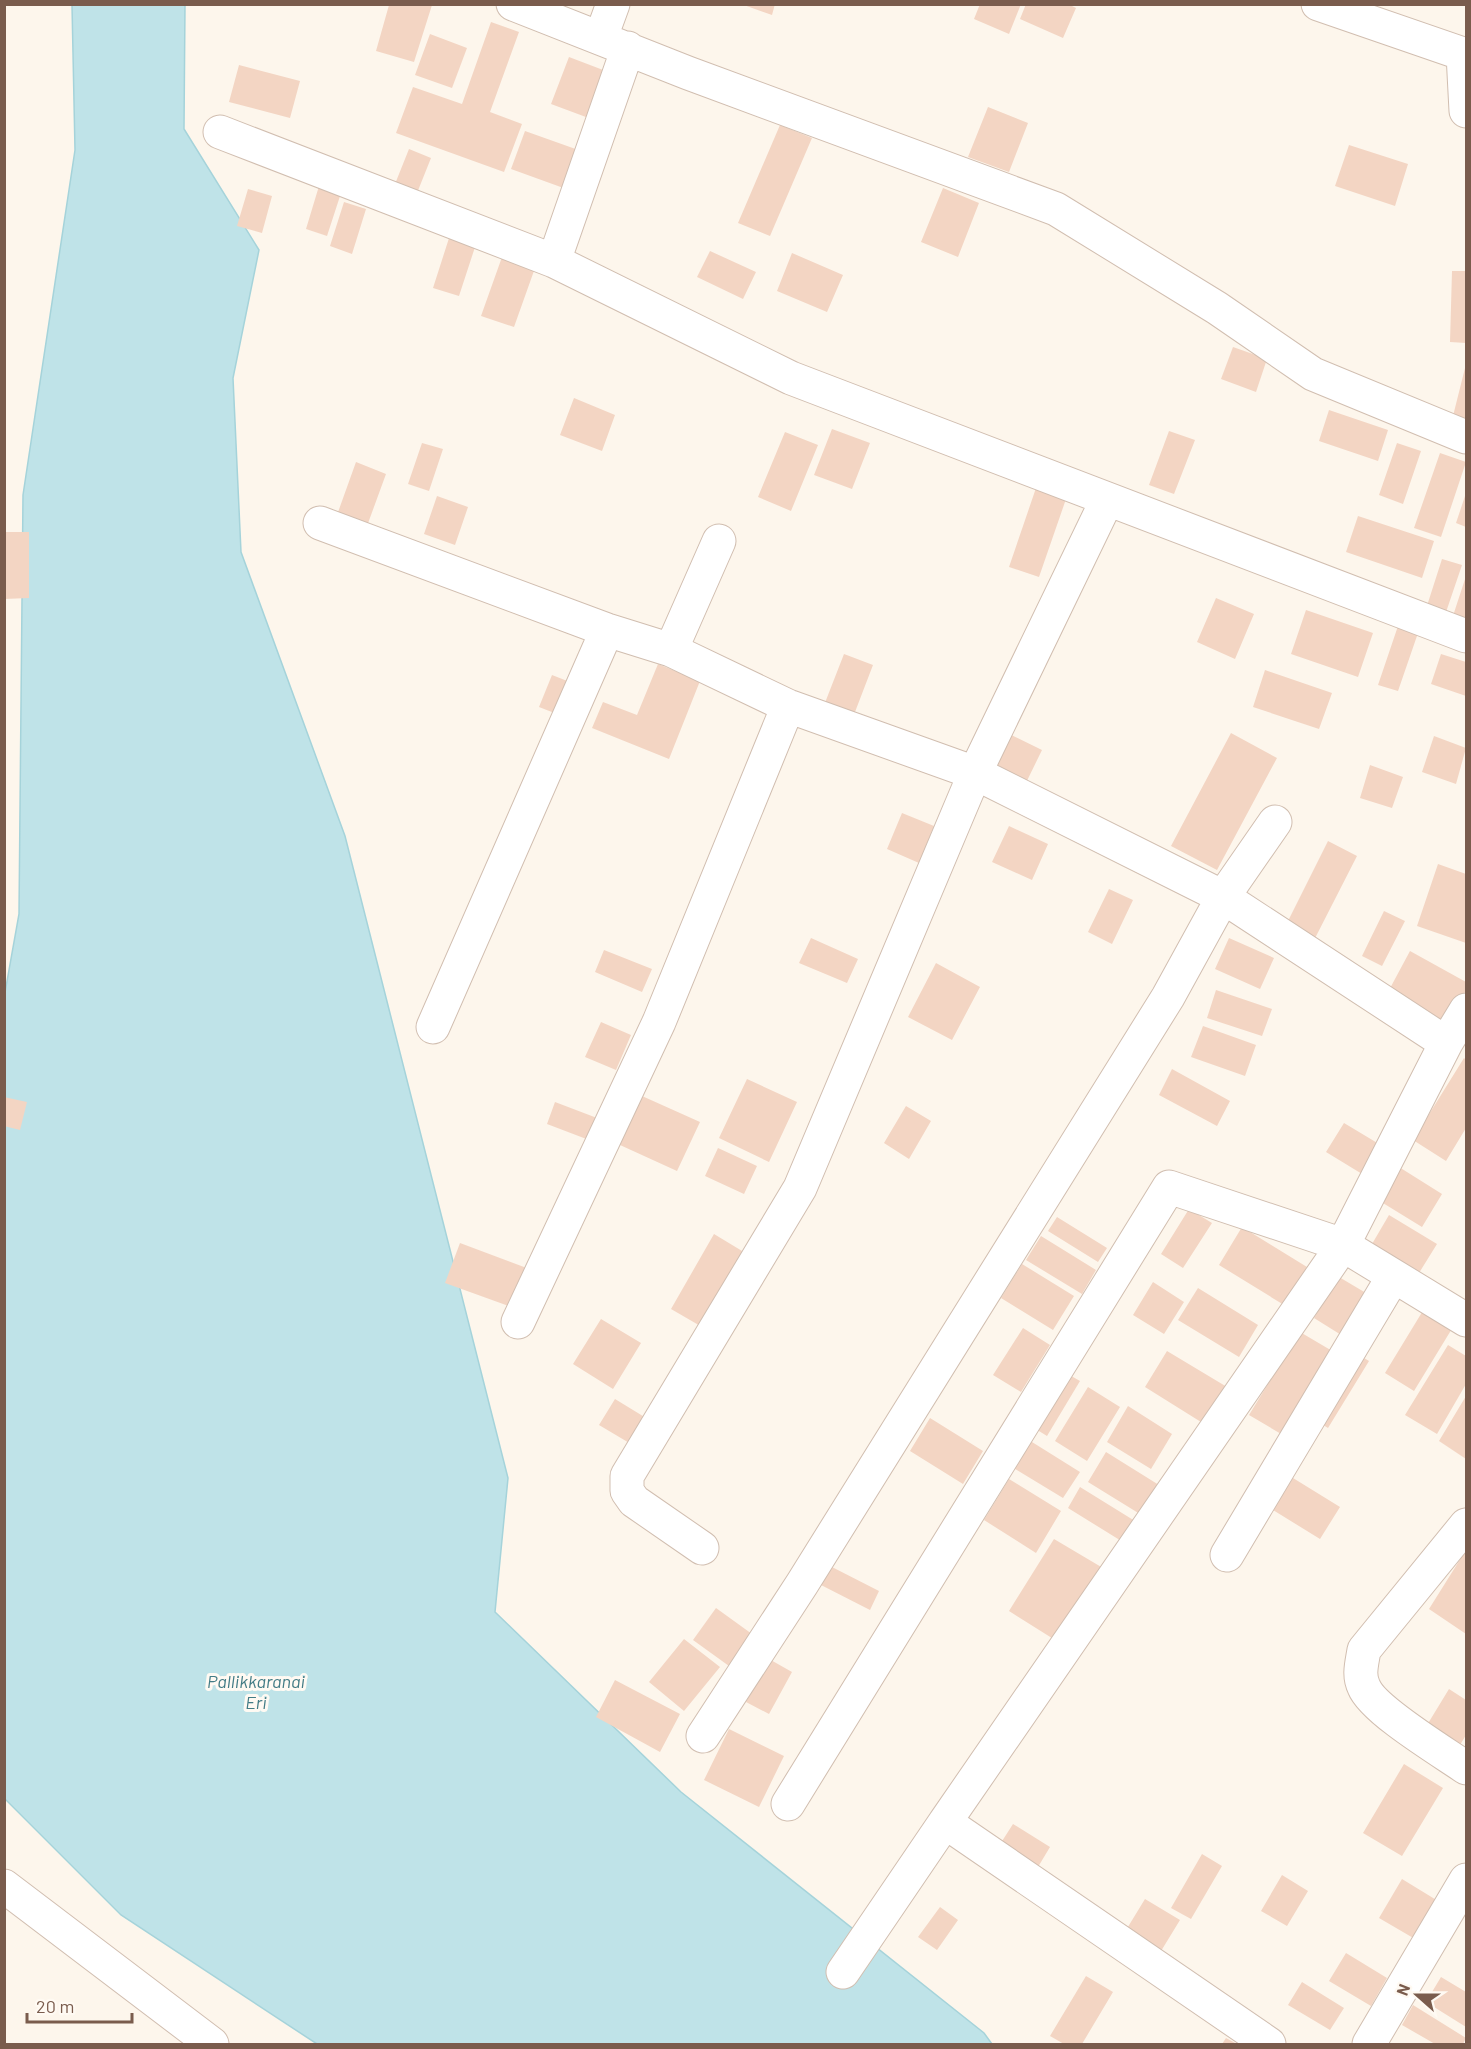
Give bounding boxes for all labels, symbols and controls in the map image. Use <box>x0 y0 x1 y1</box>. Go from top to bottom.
water label: Pallikkaranai Eri <box>207 1670 306 1713</box>
north arrow <box>1387 1965 1447 2025</box>
text: N <box>1392 1981 1413 1998</box>
scale bar <box>27 1986 132 2024</box>
text: 20 m <box>36 1995 74 2017</box>

